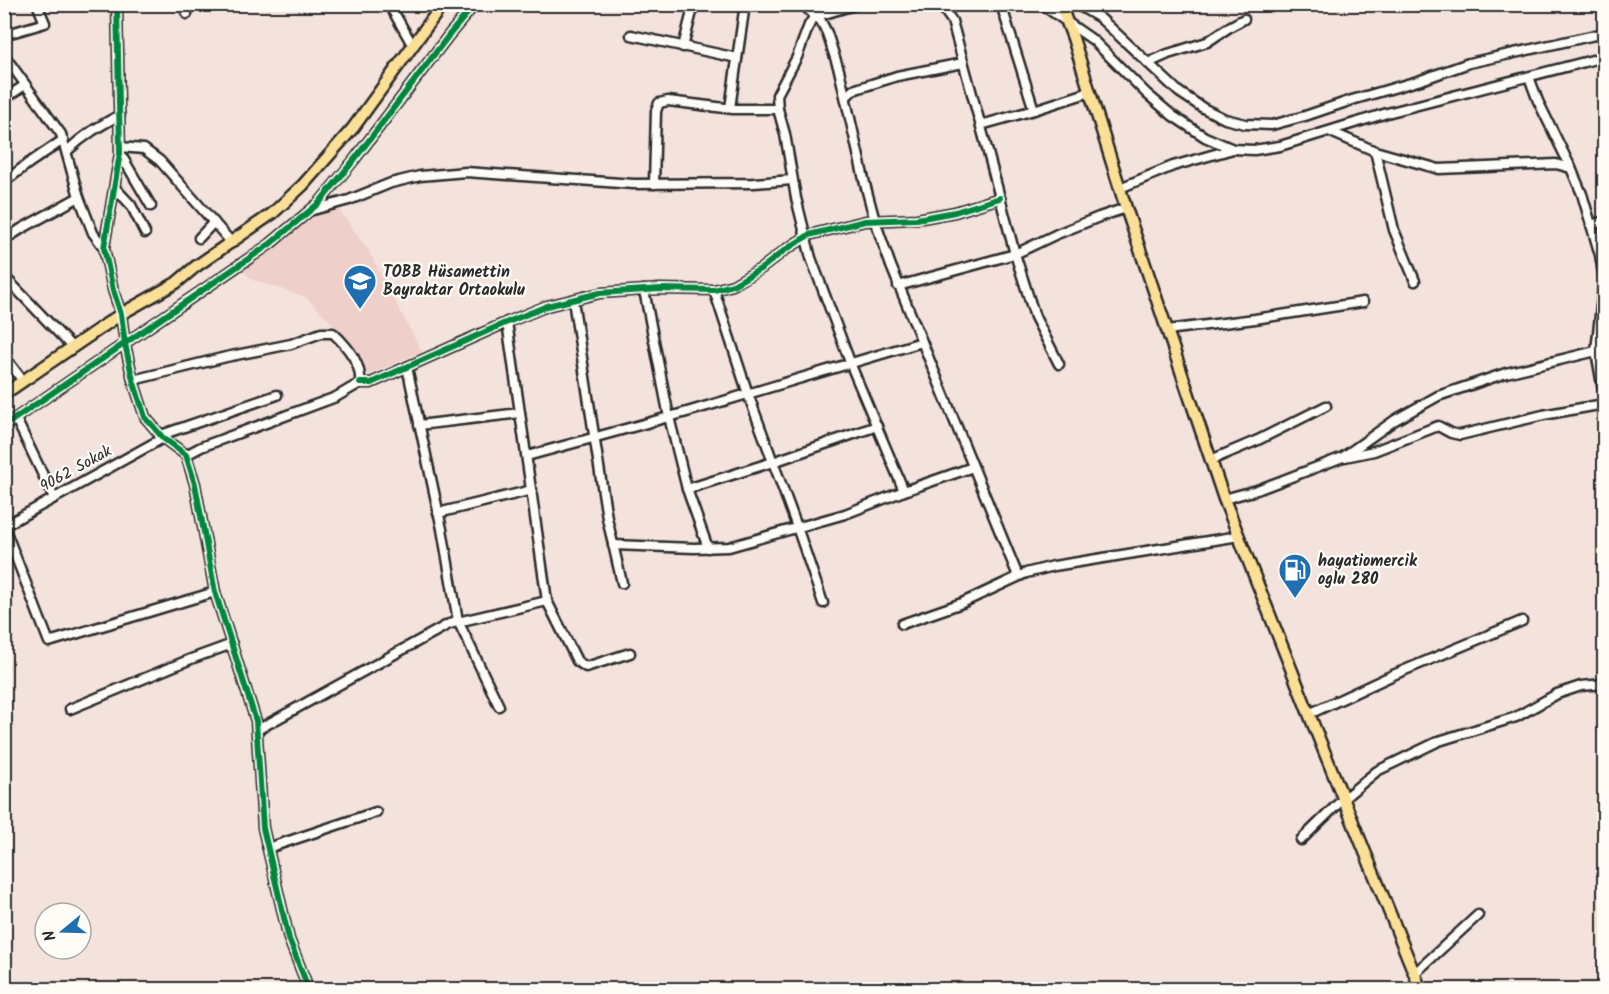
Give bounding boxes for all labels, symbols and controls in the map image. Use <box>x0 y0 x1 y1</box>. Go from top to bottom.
place label: TOBB Hüsamettin Bayraktar Ortaokulu <box>383 260 525 303</box>
school or university icon: TOBB Hüsamettin Bayraktar Ortaokulu <box>342 263 378 310</box>
street label: 9062 Sokak <box>36 439 117 499</box>
place label: hayatiomercik oglu 280 <box>1318 549 1418 592</box>
fuel station icon: hayatiomercik oglu 280 <box>1277 552 1313 599</box>
north arrow <box>33 901 93 961</box>
text: N <box>37 927 64 944</box>

